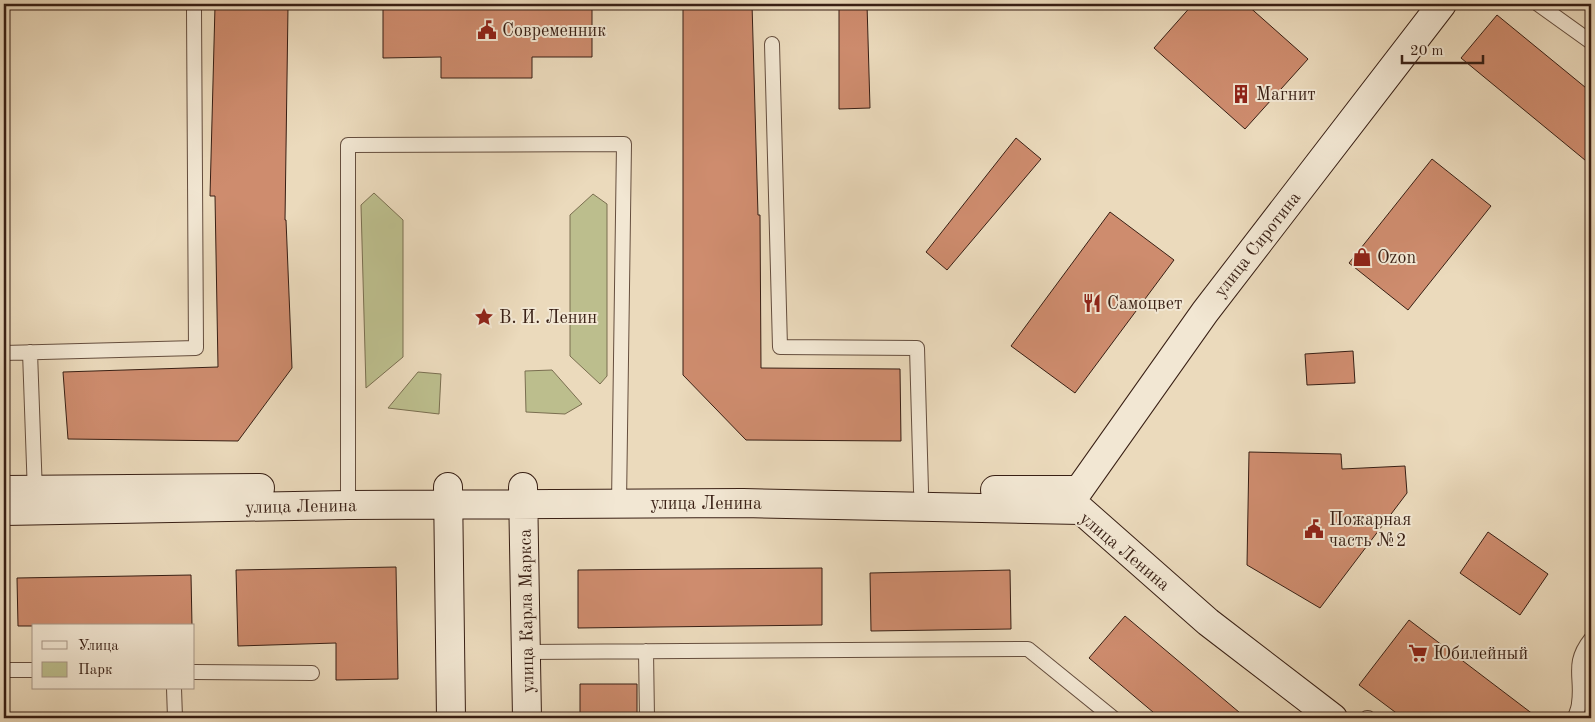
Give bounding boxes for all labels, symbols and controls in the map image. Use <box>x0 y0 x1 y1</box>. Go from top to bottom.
public building icon: Современник <box>476 19 498 41</box>
place label: Современник <box>502 22 606 40</box>
scale bar <box>1402 32 1484 64</box>
text: 20 m <box>1410 44 1444 59</box>
building icon: Магнит <box>1230 83 1252 105</box>
place label: Магнит <box>1256 86 1316 104</box>
street label: улица Сиротина <box>1211 189 1304 301</box>
shop icon: Ozon <box>1351 246 1373 268</box>
place label: Ozon <box>1377 249 1416 267</box>
restaurant icon: Самоцвет <box>1081 292 1103 314</box>
place label: Самоцвет <box>1107 295 1183 313</box>
place icon: В. И. Ленин <box>473 306 495 328</box>
place label: В. И. Ленин <box>499 309 597 327</box>
street label: улица Ленина <box>650 495 762 513</box>
street label: улица Ленина <box>245 497 357 517</box>
street label: улица Ленина <box>1076 509 1173 595</box>
place label: Пожарная часть №2 <box>1329 511 1411 550</box>
public building icon: Пожарная часть №2 <box>1303 518 1325 540</box>
street label: улица Карла Маркса <box>517 528 537 693</box>
legend <box>32 624 195 690</box>
text: Улица <box>78 639 119 654</box>
supermarket icon: Юбилейный <box>1407 642 1429 664</box>
place label: Юбилейный <box>1433 645 1528 663</box>
text: Парк <box>78 663 113 678</box>

